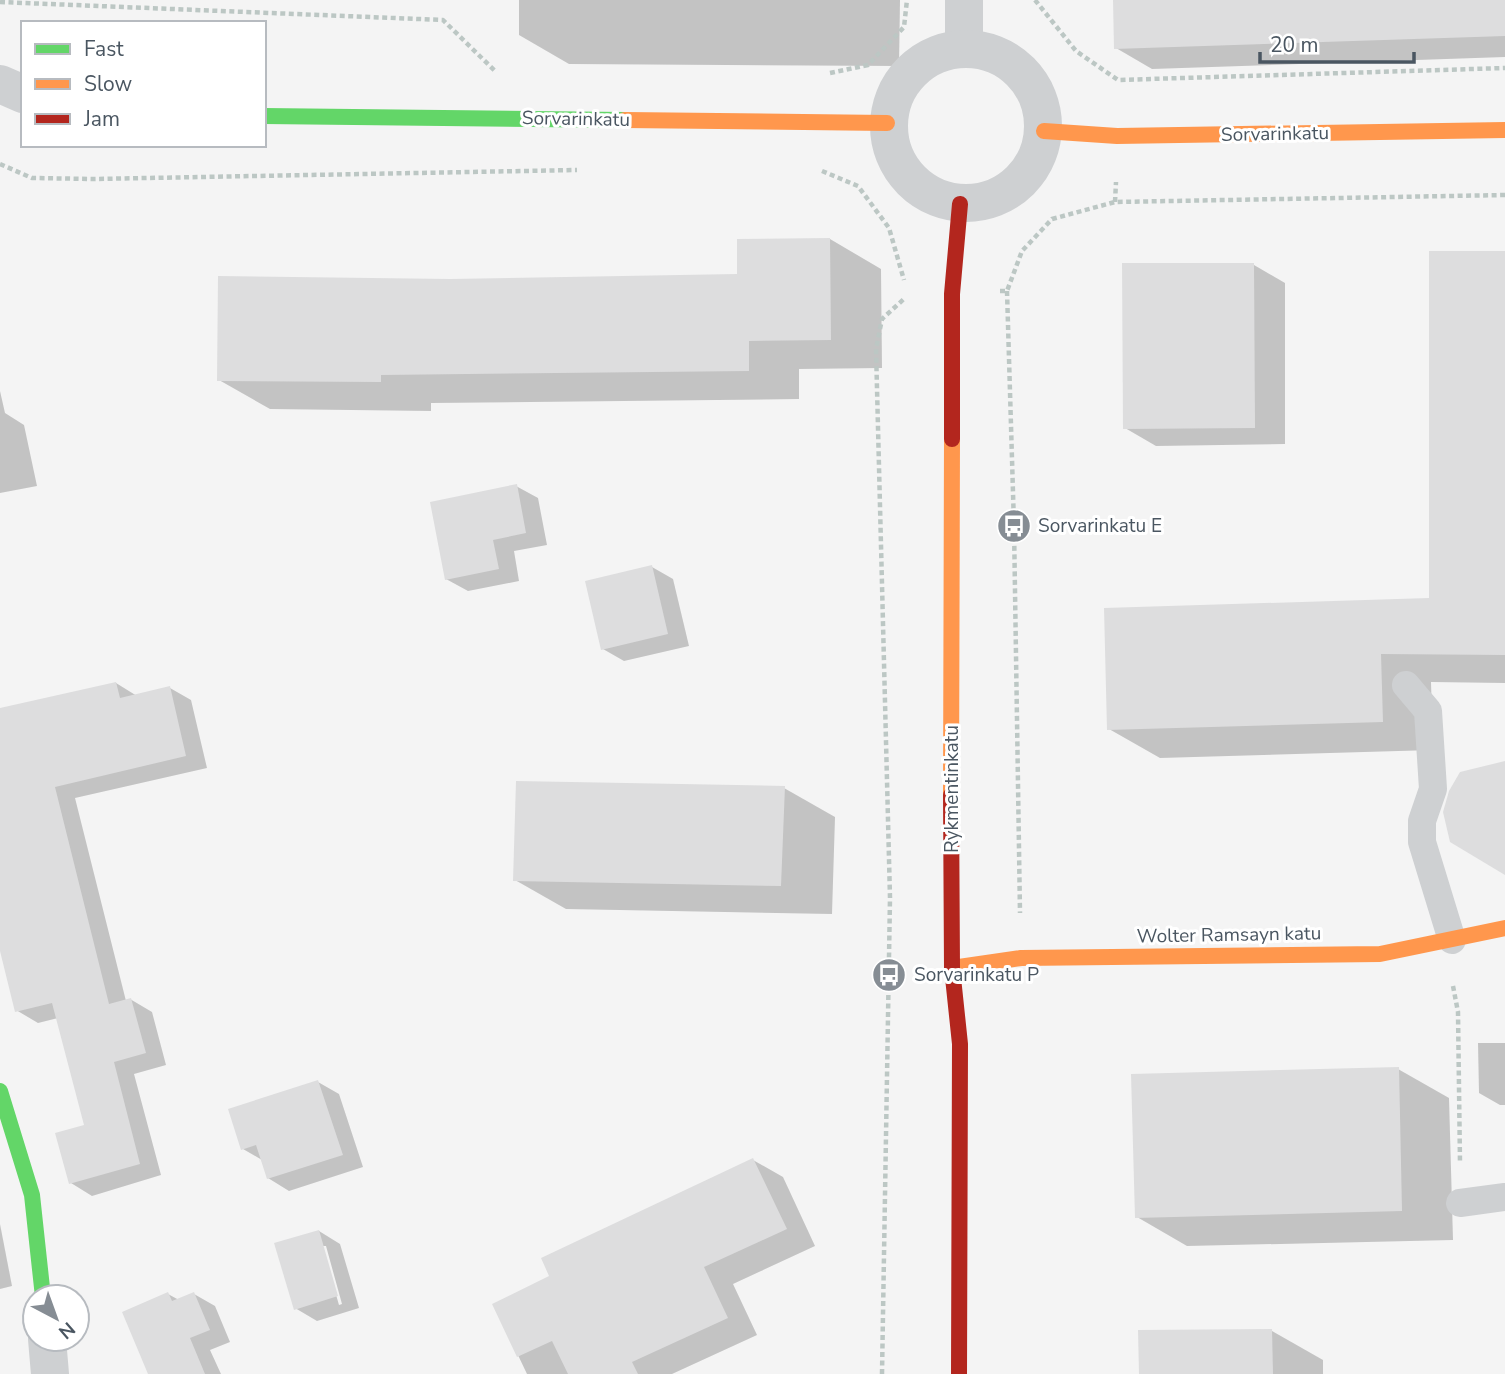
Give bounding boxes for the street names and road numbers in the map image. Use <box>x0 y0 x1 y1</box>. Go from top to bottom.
street label: Sorvarinkatu <box>522 105 630 133</box>
street label: Sorvarinkatu <box>1221 120 1329 148</box>
street label: Rykmentinkatu <box>939 725 965 853</box>
street label: Wolter Ramsayn katu <box>1137 920 1321 950</box>

